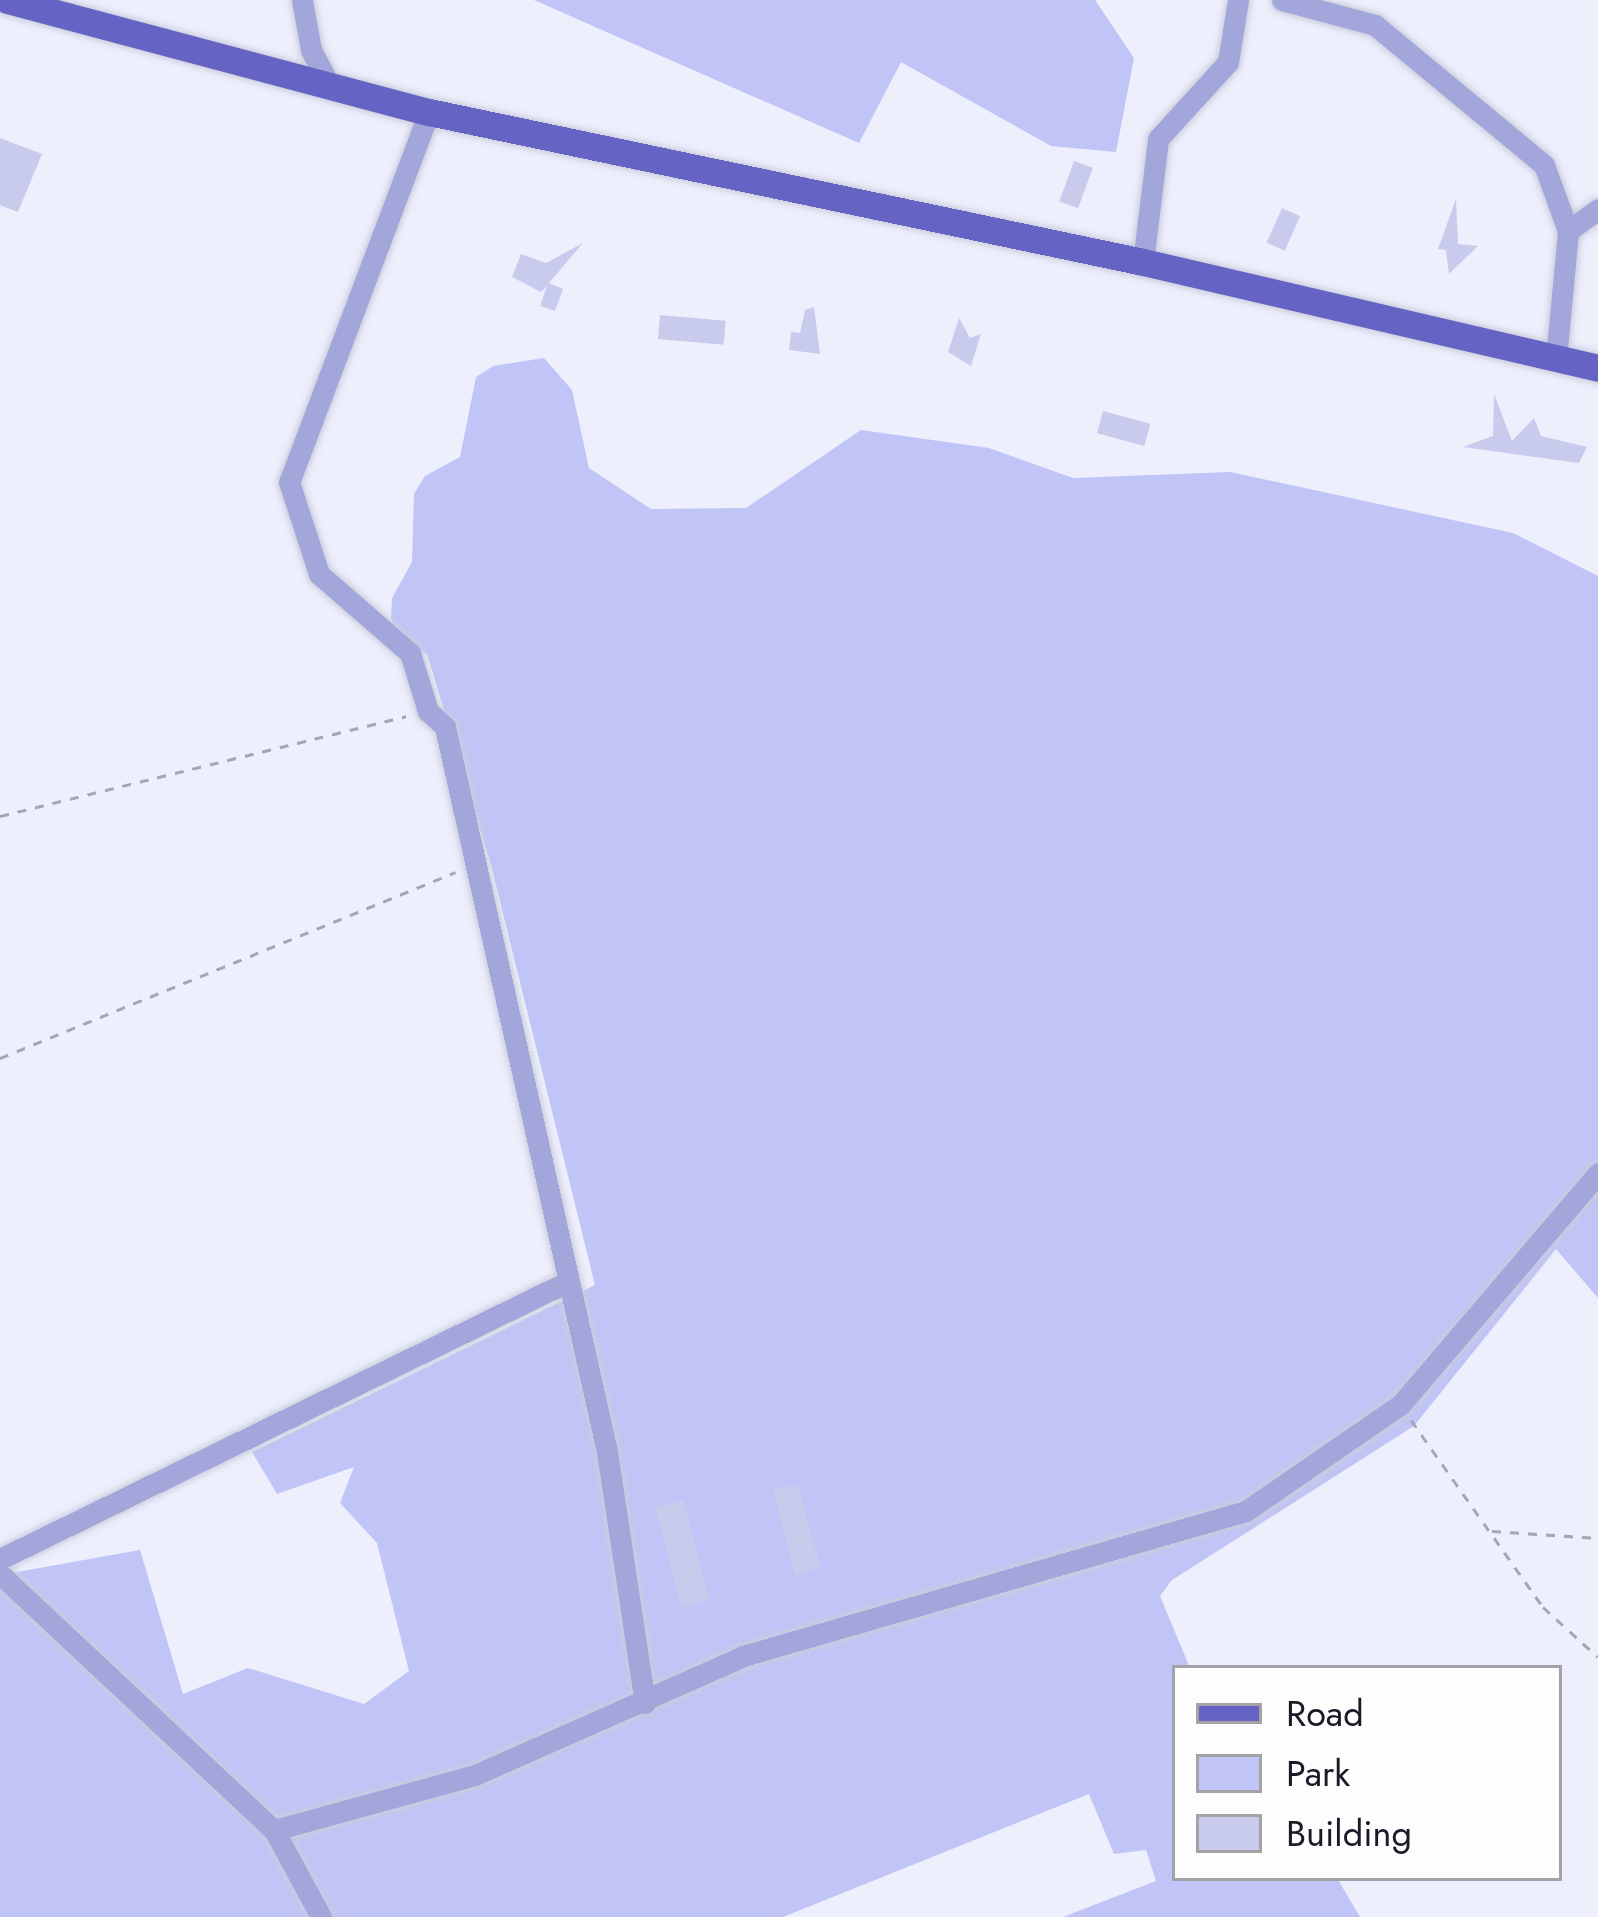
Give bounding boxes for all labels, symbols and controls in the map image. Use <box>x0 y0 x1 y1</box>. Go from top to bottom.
legend <box>1172 1665 1562 1881</box>
text: Road <box>1286 1687 1364 1739</box>
text: Park <box>1286 1747 1350 1799</box>
text: Building <box>1286 1807 1412 1859</box>

